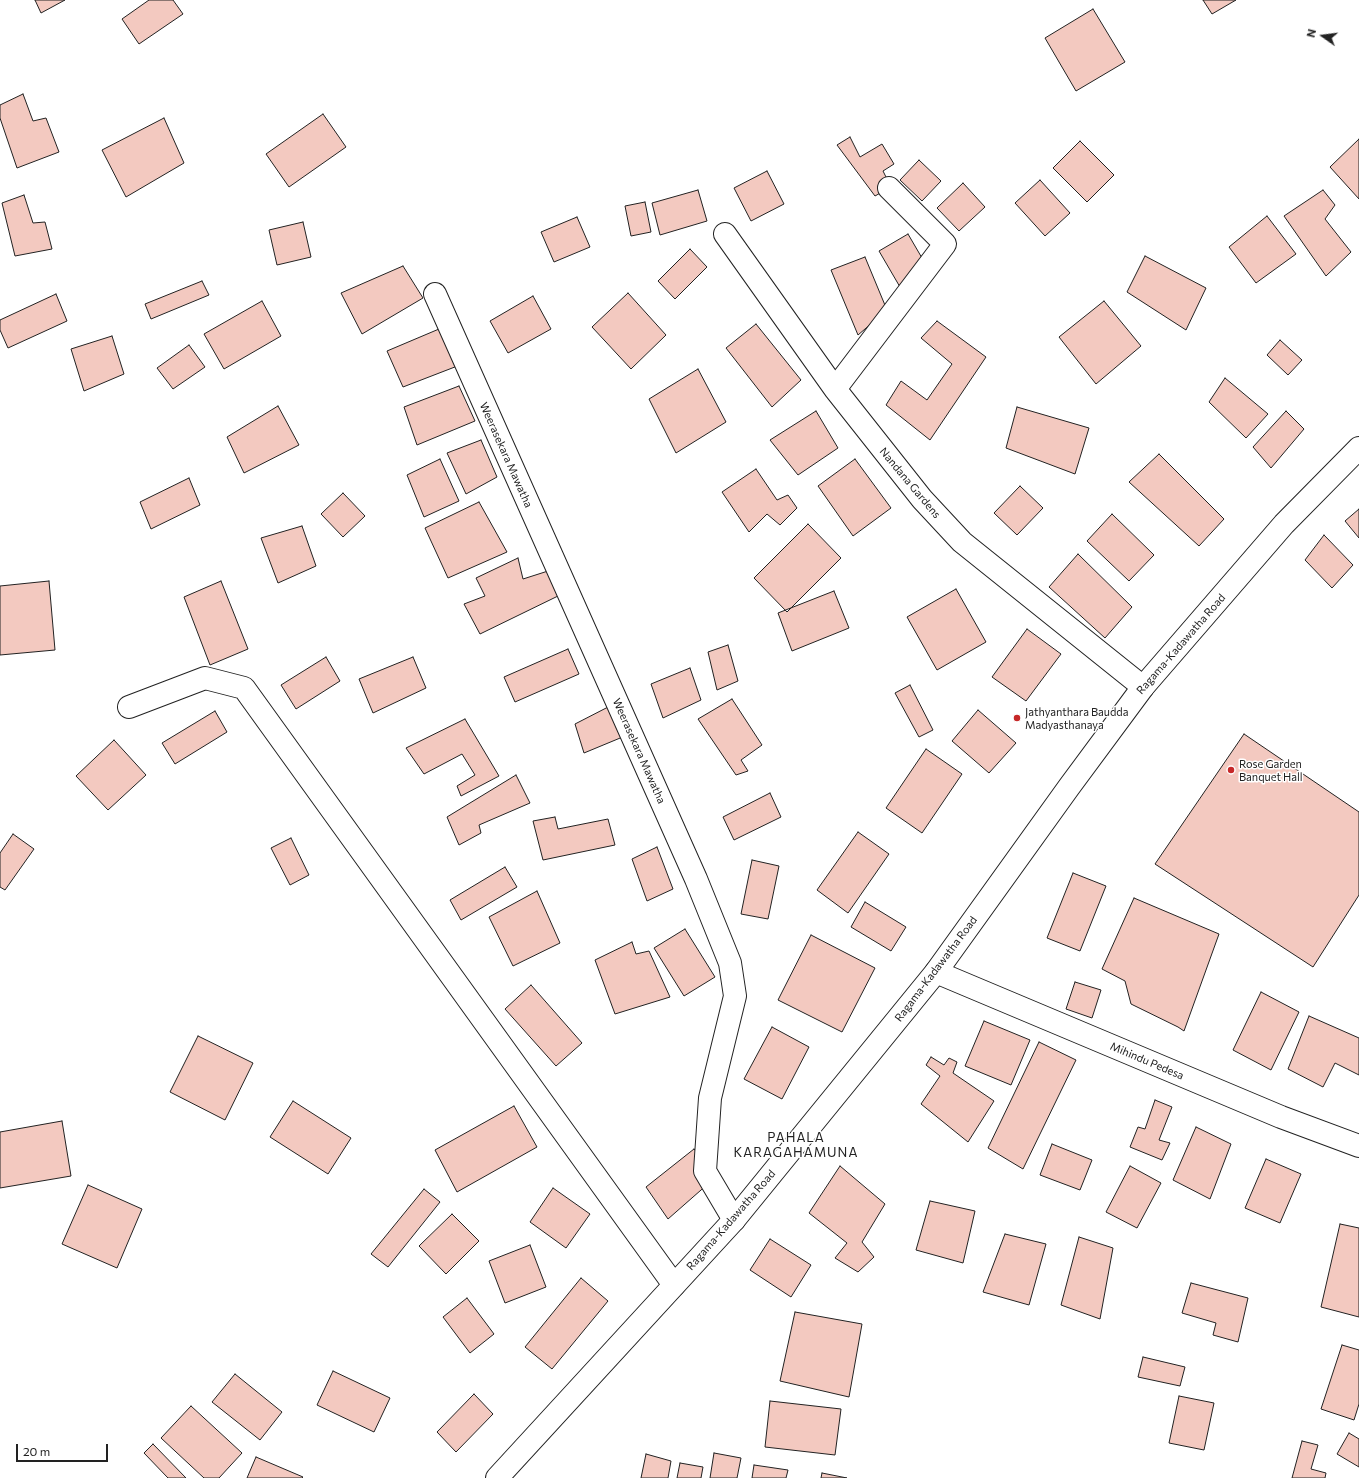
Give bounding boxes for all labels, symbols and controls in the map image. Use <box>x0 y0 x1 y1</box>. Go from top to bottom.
north arrow <box>1303 16 1343 56</box>
text: N <box>1304 27 1318 39</box>
street label: Weerasekara Mawatha <box>477 400 535 510</box>
street label: Nandana Gardens <box>877 445 943 521</box>
street label: Ragama-Kadawatha Road <box>1134 591 1228 697</box>
street label: Weerasekara Mawatha <box>610 696 668 806</box>
place label: Jathyanthara Baudda Madyasthanaya <box>1025 705 1128 731</box>
marker: Jathyanthara Baudda Madyasthanaya <box>1012 713 1022 723</box>
place label: Rose Garden Banquet Hall <box>1239 757 1303 783</box>
marker: Rose Garden Banquet Hall <box>1226 765 1236 775</box>
street label: Ragama-Kadawatha Road <box>892 914 980 1024</box>
street label: Mihindu Pedesa <box>1108 1040 1186 1082</box>
district label: PAHALA KARAGAHAMUNA <box>734 1130 858 1161</box>
street label: Ragama-Kadawatha Road <box>684 1167 778 1273</box>
scale bar <box>18 1436 110 1462</box>
text: 20 m <box>23 1444 50 1458</box>

